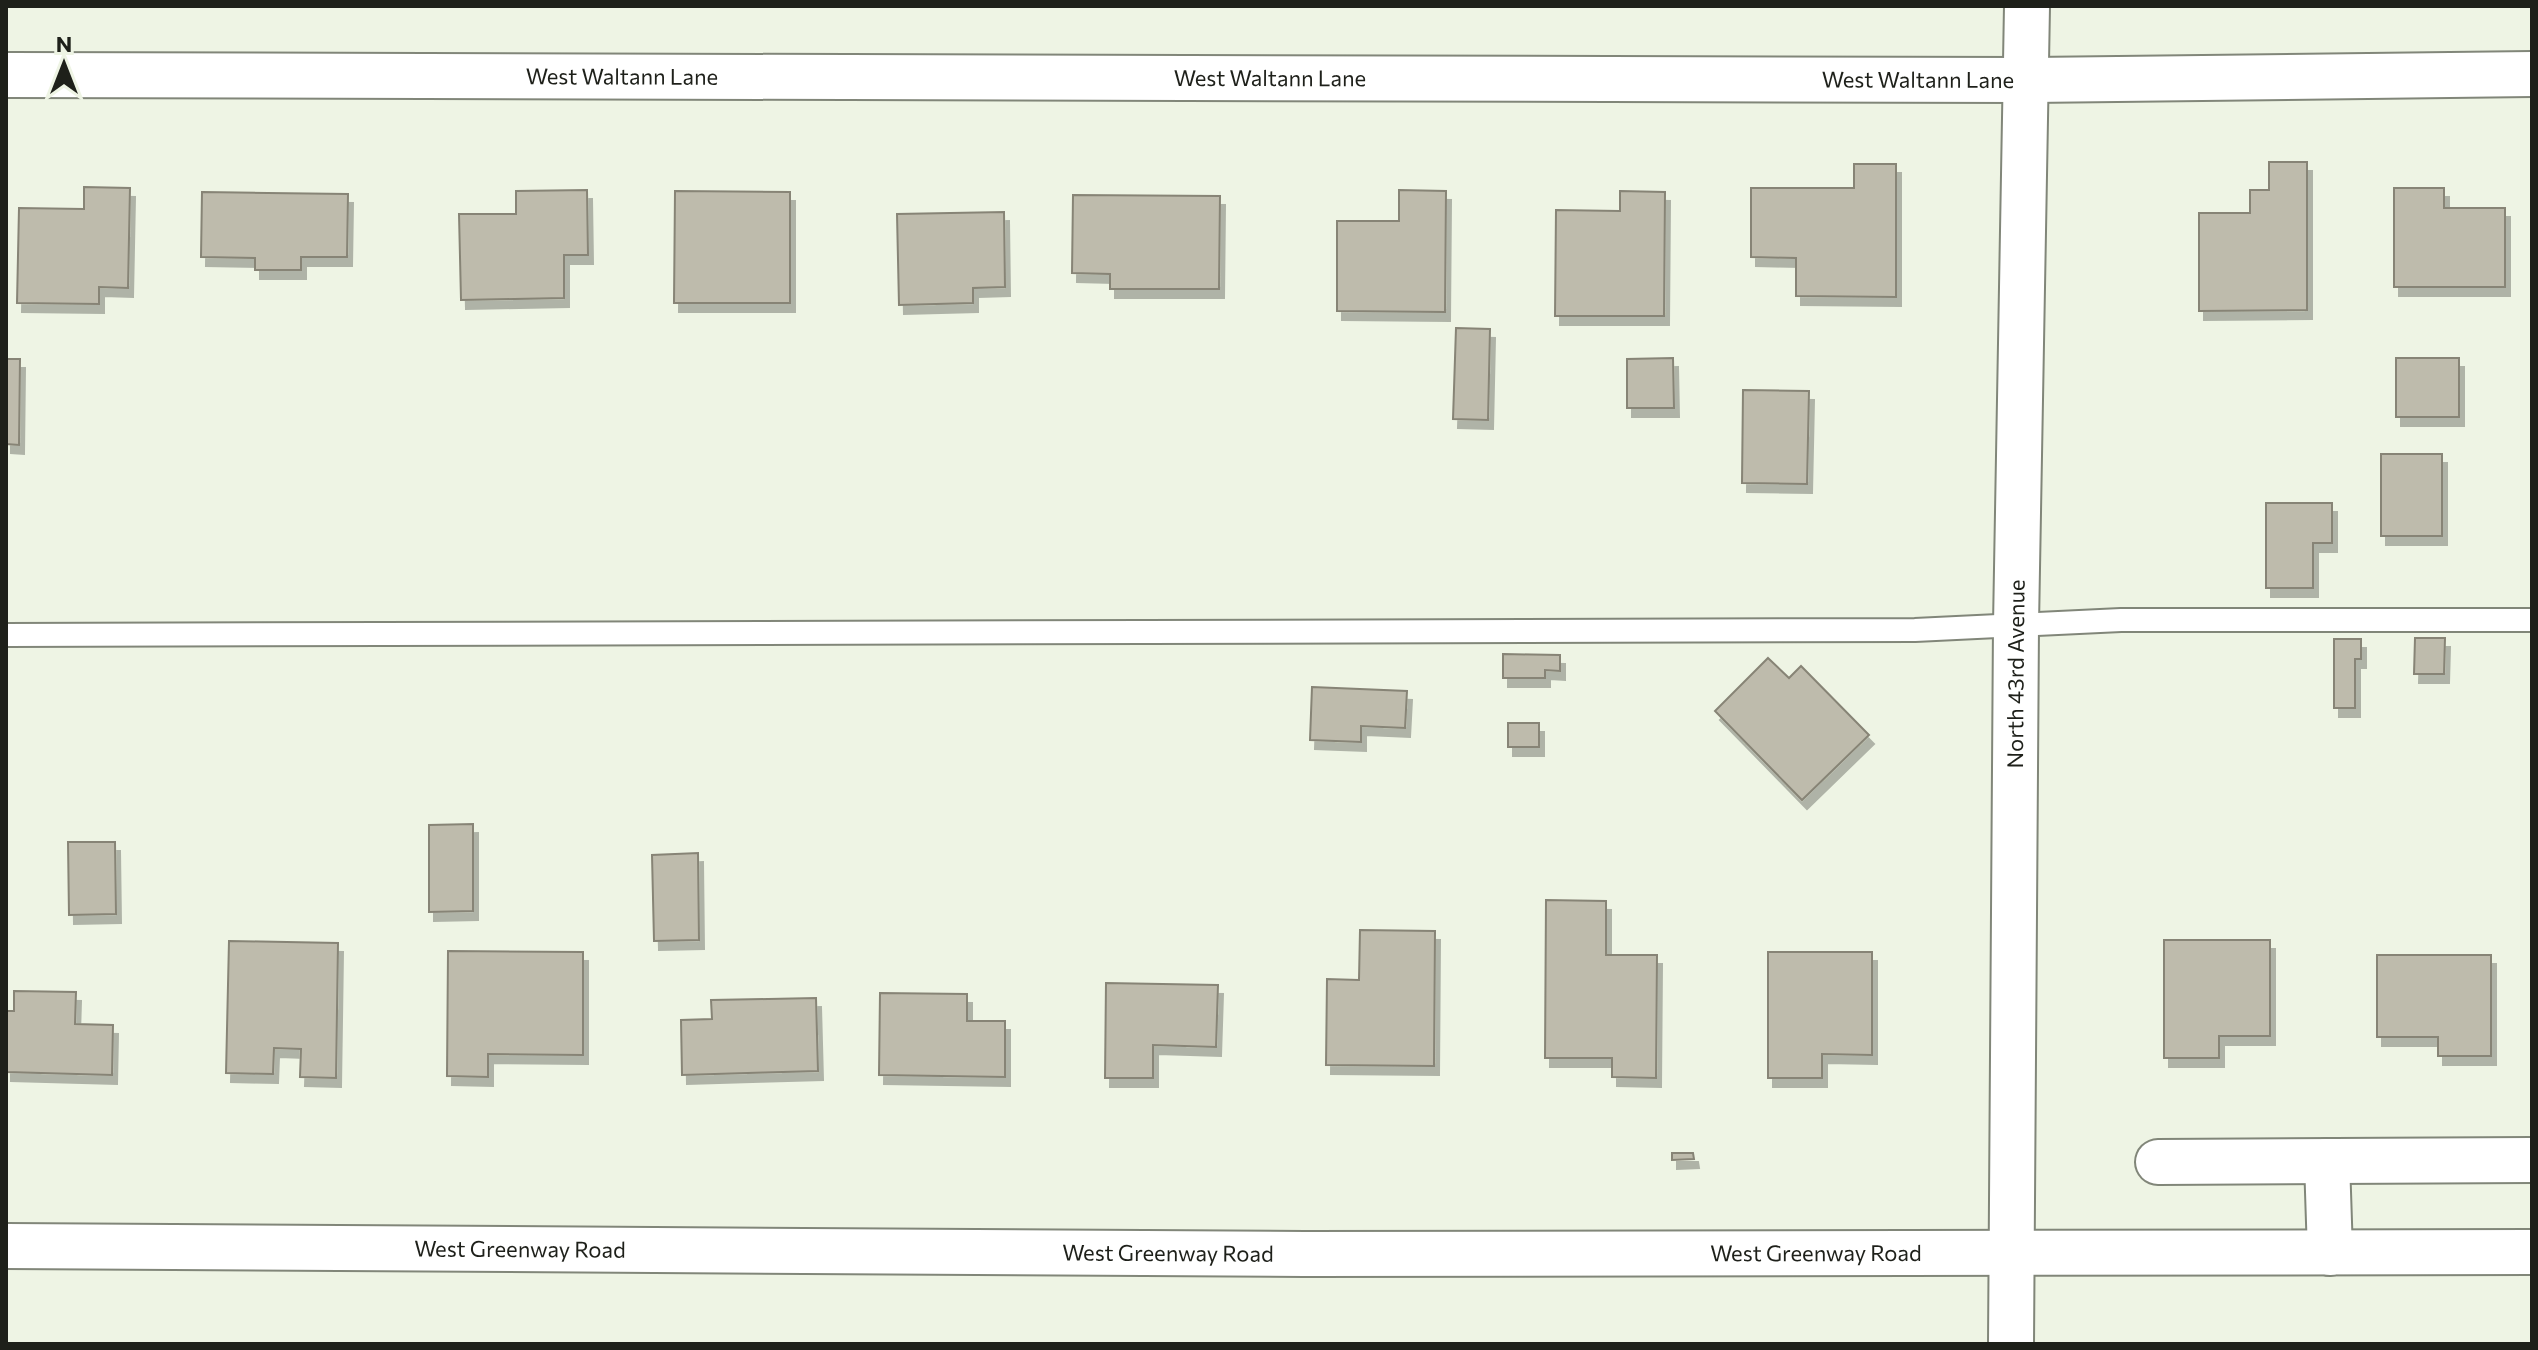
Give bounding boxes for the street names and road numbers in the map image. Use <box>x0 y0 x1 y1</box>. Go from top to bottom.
street label: West Waltann Lane <box>526 62 718 90</box>
street label: West Waltann Lane <box>1174 64 1366 91</box>
street label: West Waltann Lane <box>1822 65 2014 93</box>
street label: North 43rd Avenue <box>2001 579 2030 769</box>
street label: West Greenway Road <box>414 1235 626 1263</box>
street label: West Greenway Road <box>1062 1239 1274 1267</box>
street label: West Greenway Road <box>1710 1239 1922 1266</box>

